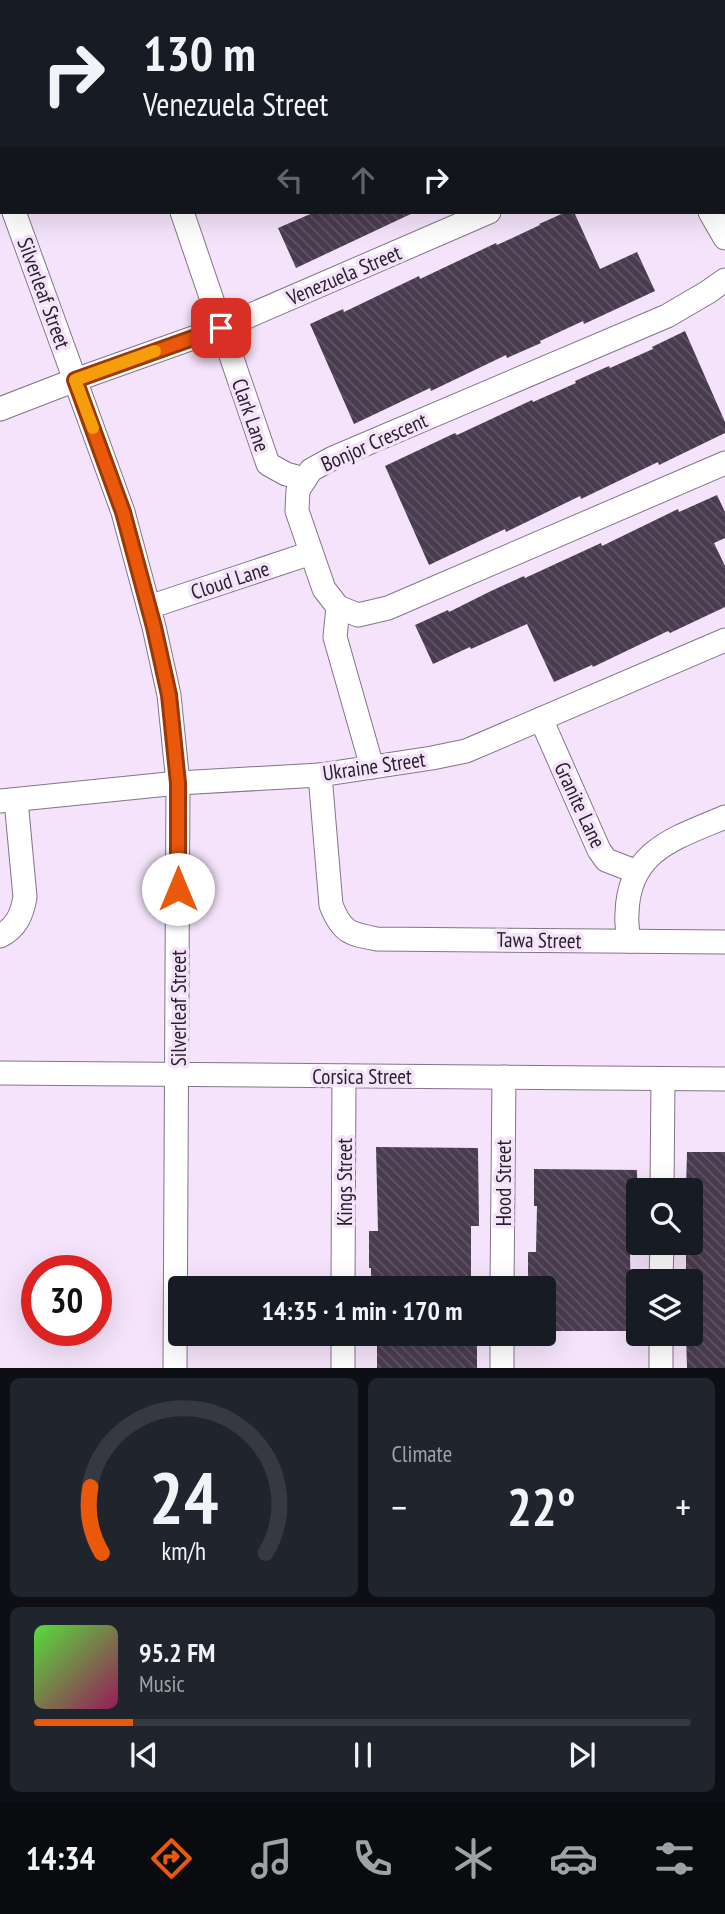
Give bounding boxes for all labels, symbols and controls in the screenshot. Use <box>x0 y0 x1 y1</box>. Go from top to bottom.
text: 130 m <box>143 21 256 85</box>
icon: right <box>28 28 119 119</box>
text: Venezuela Street <box>143 83 328 125</box>
icon: left <box>271 161 309 199</box>
icon: ahead <box>344 161 382 199</box>
icon: right <box>417 161 455 199</box>
street label: Silverleaf Street <box>11 234 77 352</box>
street label: Venezuela Street <box>282 239 405 312</box>
pin <box>191 298 251 358</box>
icon: arrive <box>202 309 240 347</box>
street label: Clark Lane <box>226 375 276 455</box>
street label: Bonjor Crescent <box>317 406 432 477</box>
street label: Cloud Lane <box>187 555 273 605</box>
street label: Ukraine Street <box>321 745 427 787</box>
street label: Granite Lane <box>548 758 612 852</box>
position arrow <box>141 852 215 926</box>
street label: Tawa Street <box>496 926 582 954</box>
street label: Silverleaf Street <box>165 950 192 1066</box>
street label: Corsica Street <box>312 1063 412 1090</box>
street label: Kings Street <box>331 1138 358 1226</box>
street label: Hood Street <box>490 1140 517 1226</box>
map controls <box>626 1178 703 1346</box>
button: search <box>626 1178 703 1255</box>
speed limit sign: 30 <box>21 1255 112 1346</box>
button: layers <box>626 1269 703 1346</box>
text: 14:35 · 1 min · 170 m <box>262 1294 462 1327</box>
text: Climate <box>392 1439 452 1468</box>
text: 24 <box>149 1450 219 1544</box>
text: 22° <box>507 1473 576 1540</box>
text: − <box>392 1482 407 1531</box>
text: + <box>675 1482 691 1531</box>
text: km/h <box>162 1535 206 1567</box>
text: 95.2 FM <box>139 1636 215 1669</box>
text: Music <box>139 1669 185 1698</box>
icon: previous <box>125 1736 163 1774</box>
icon: pause <box>344 1736 382 1774</box>
icon: next <box>563 1736 601 1774</box>
icon: directions <box>147 1834 196 1883</box>
icon: music <box>247 1834 296 1883</box>
icon: phone <box>348 1834 397 1883</box>
icon: climate <box>449 1834 498 1883</box>
icon: car <box>549 1834 598 1883</box>
icon: filters <box>650 1834 699 1883</box>
text: 14:34 <box>26 1837 95 1879</box>

